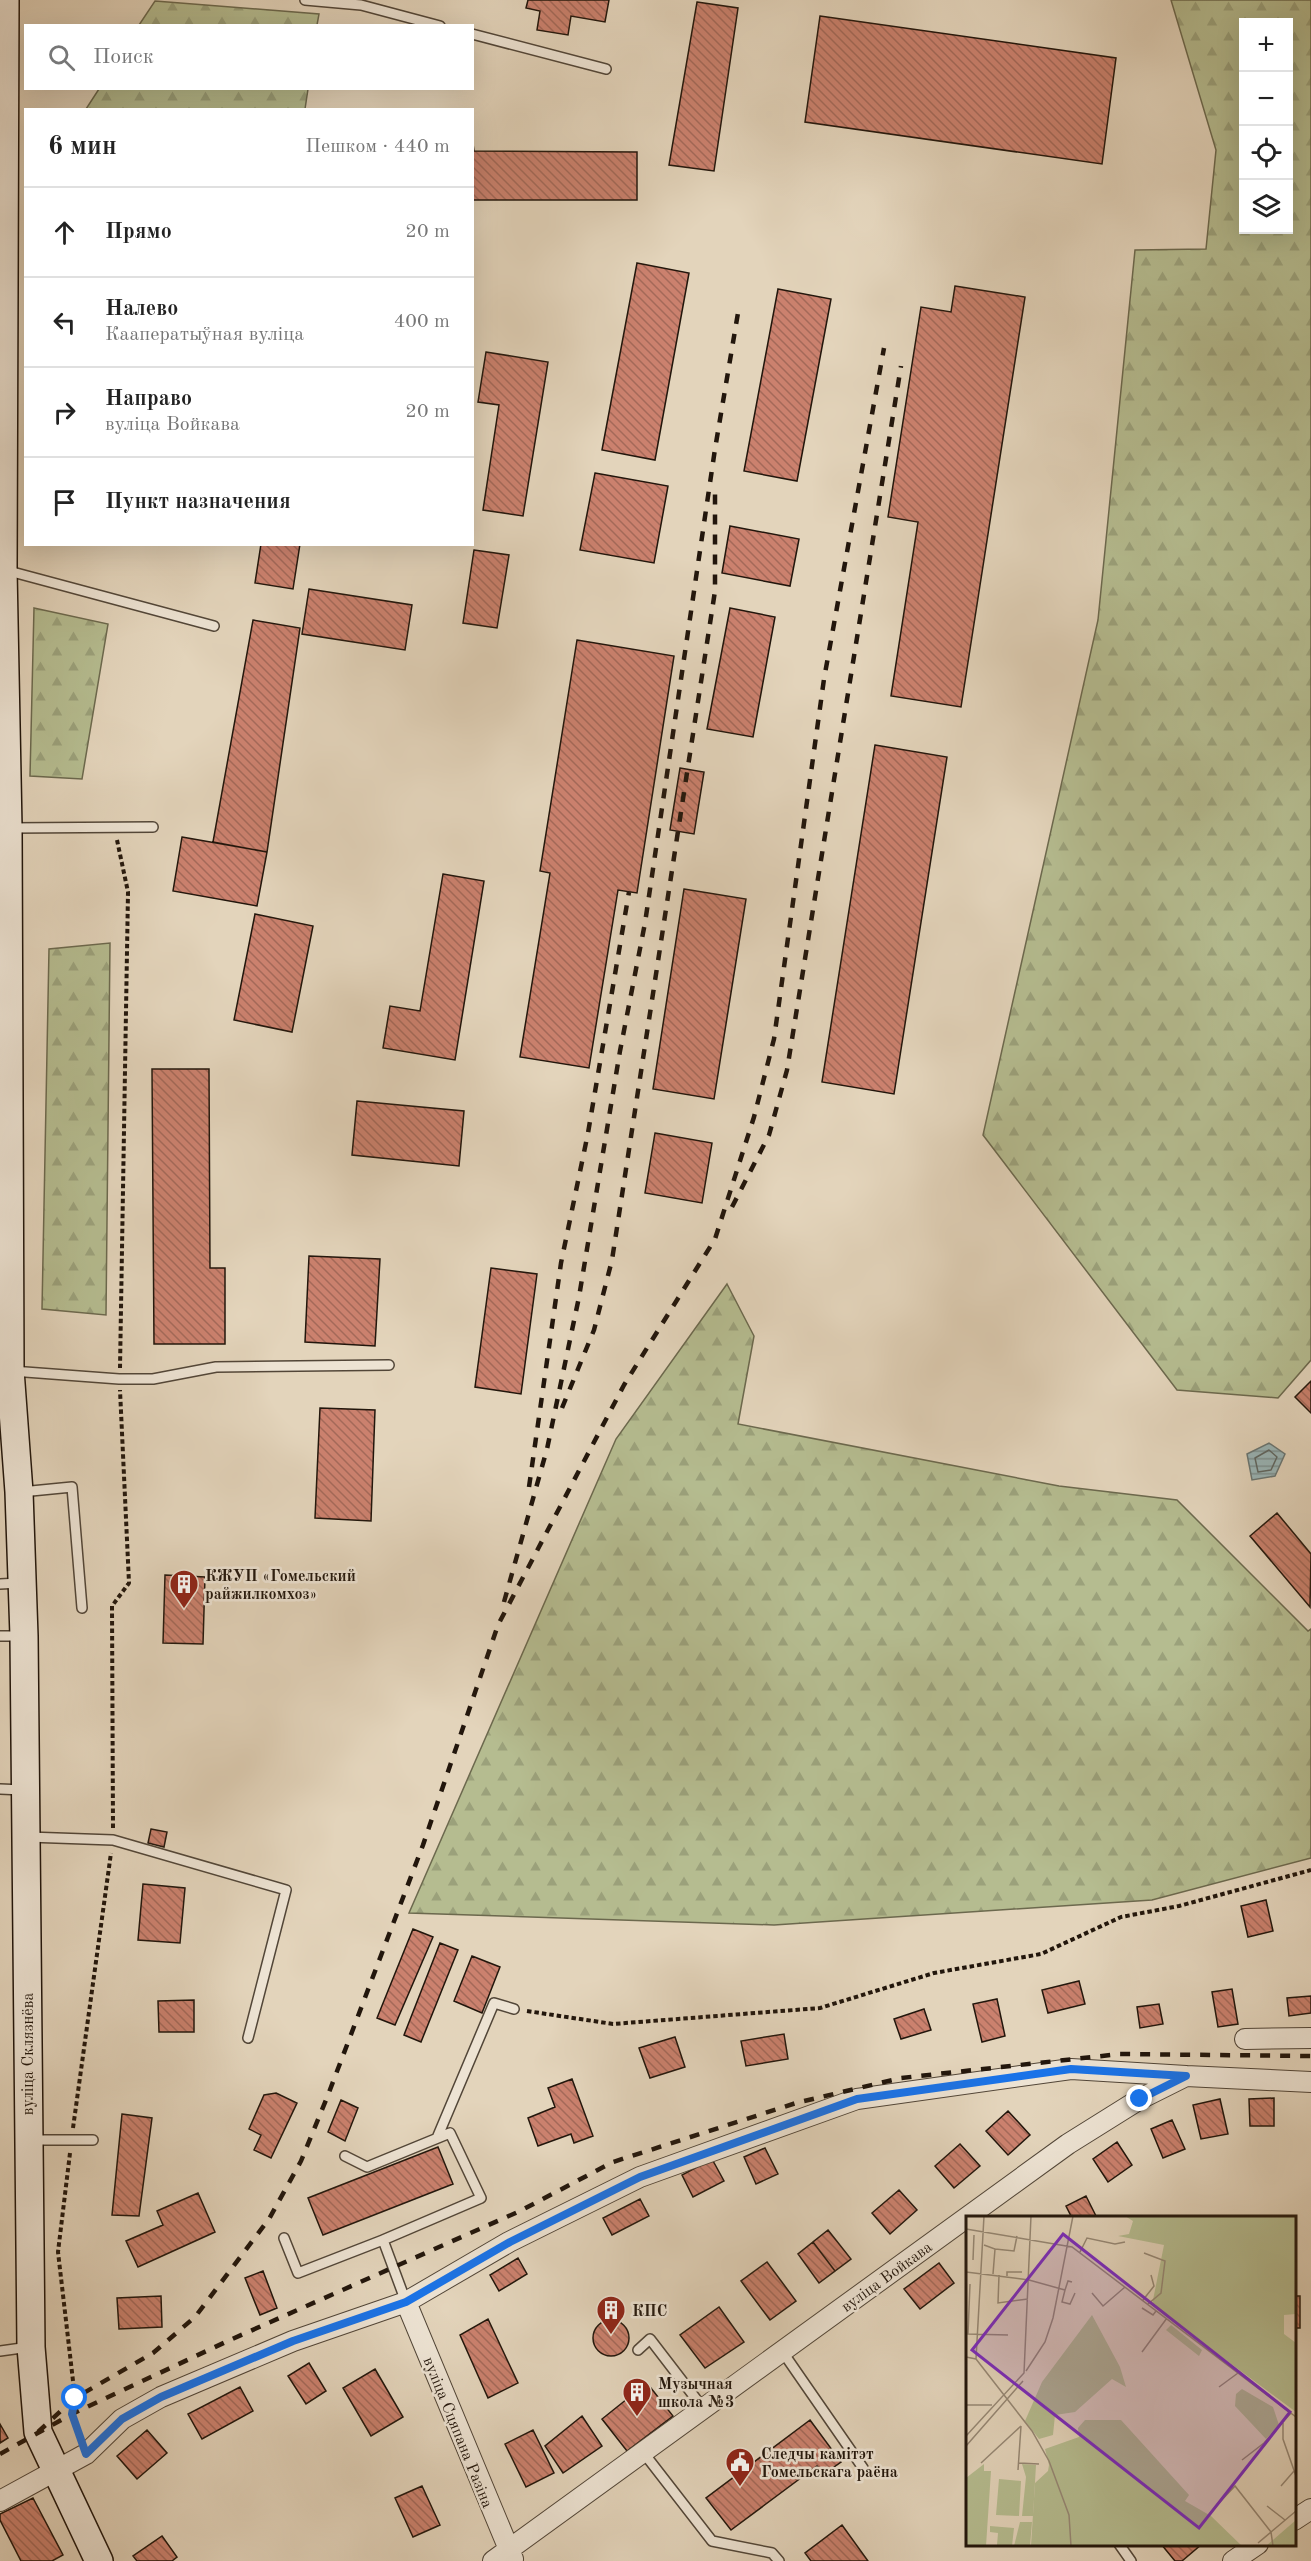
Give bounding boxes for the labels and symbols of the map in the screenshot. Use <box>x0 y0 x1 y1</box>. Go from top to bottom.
building icon: КЖУП «Гомельский райжилкомхоз» <box>168 1568 200 1610</box>
place label: КЖУП «Гомельский райжилкомхоз» <box>205 1569 356 1603</box>
street label: вуліца Склязнёва <box>21 1993 37 2115</box>
route end <box>1126 2085 1152 2111</box>
inset map <box>966 2216 1296 2546</box>
street label: вуліца Войкава <box>839 2239 936 2316</box>
building icon: КПС <box>595 2294 627 2336</box>
place label: КПС <box>632 2304 667 2320</box>
street label: вуліца Сцяпана Разіна <box>420 2355 495 2511</box>
building icon: Музычная школа №3 <box>621 2376 653 2418</box>
place label: Музычная школа №3 <box>658 2377 734 2411</box>
route start <box>61 2384 87 2410</box>
public building icon: Следчы камітэт Гомельскага раёна <box>724 2446 756 2488</box>
place label: Следчы камітэт Гомельскага раёна <box>761 2447 898 2481</box>

